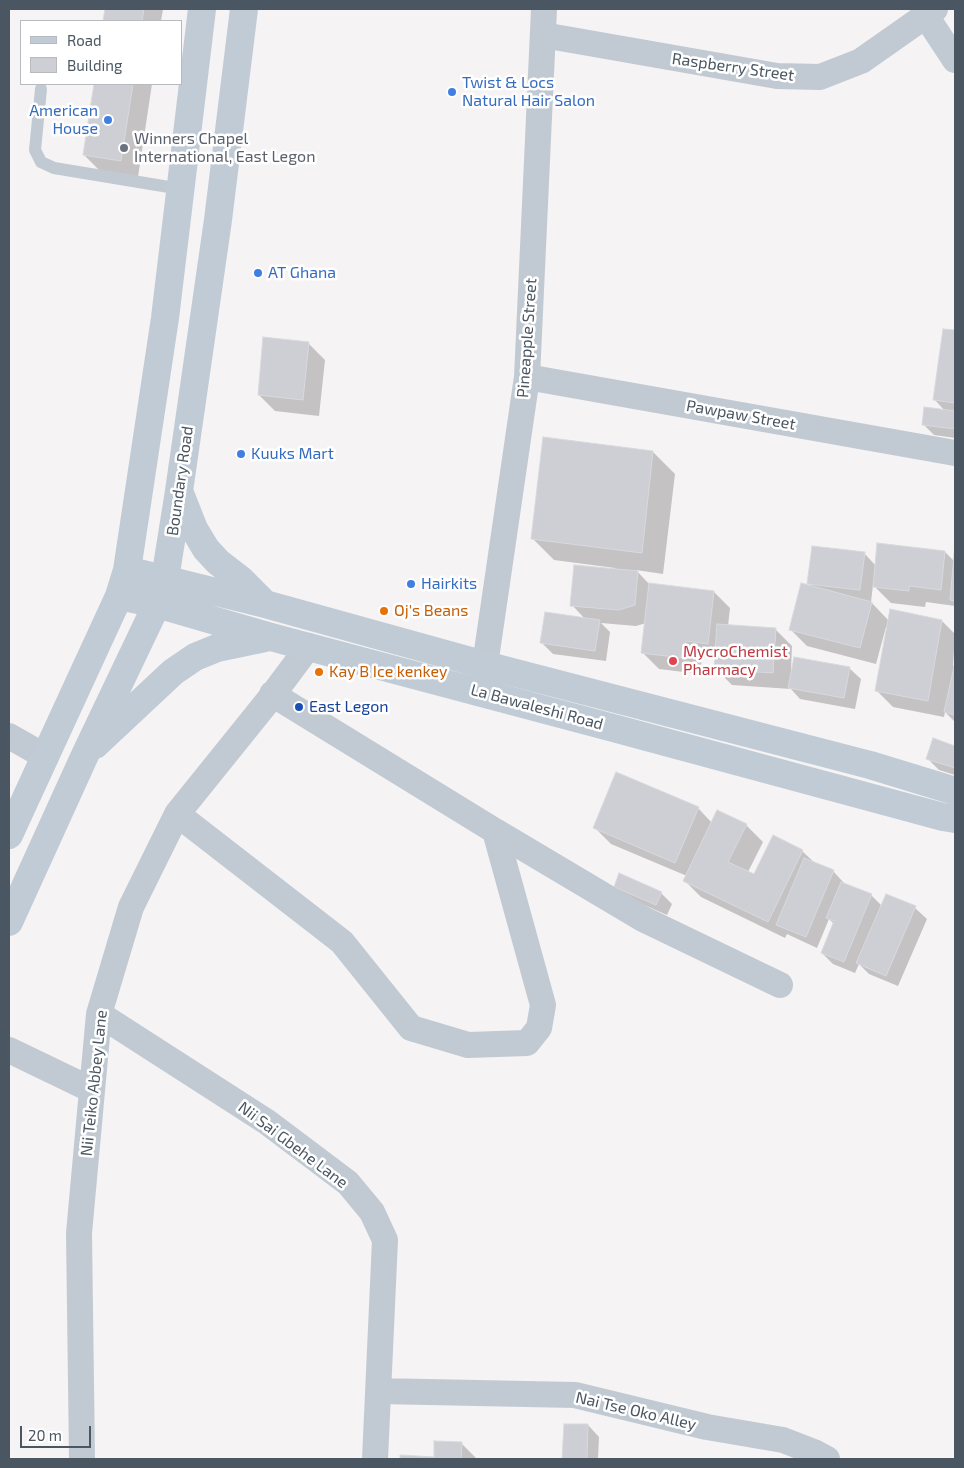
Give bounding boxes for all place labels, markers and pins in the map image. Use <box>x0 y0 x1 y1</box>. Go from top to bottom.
place label: Twist & Locs Natural Hair Salon <box>462 73 595 111</box>
marker: Twist & Locs Natural Hair Salon <box>446 86 458 98</box>
place label: American House <box>29 101 98 139</box>
marker: American House <box>102 114 114 126</box>
place label: Winners Chapel International, East Legon <box>134 129 315 167</box>
marker: Winners Chapel International, East Legon <box>118 142 130 154</box>
place label: AT Ghana <box>268 263 336 283</box>
marker: AT Ghana <box>252 267 264 279</box>
place label: Kuuks Mart <box>251 444 334 464</box>
marker: Kuuks Mart <box>235 448 247 460</box>
place label: Hairkits <box>421 574 477 594</box>
marker: Hairkits <box>405 578 417 590</box>
place label: Oj's Beans <box>394 601 468 621</box>
marker: Oj's Beans <box>378 605 390 617</box>
place label: MycroChemist Pharmacy <box>683 642 788 680</box>
marker: MycroChemist Pharmacy <box>667 655 679 667</box>
place label: Kay B Ice kenkey <box>329 662 448 682</box>
marker: Kay B Ice kenkey <box>313 666 325 678</box>
place label: East Legon <box>309 697 389 717</box>
marker: East Legon <box>293 701 305 713</box>

